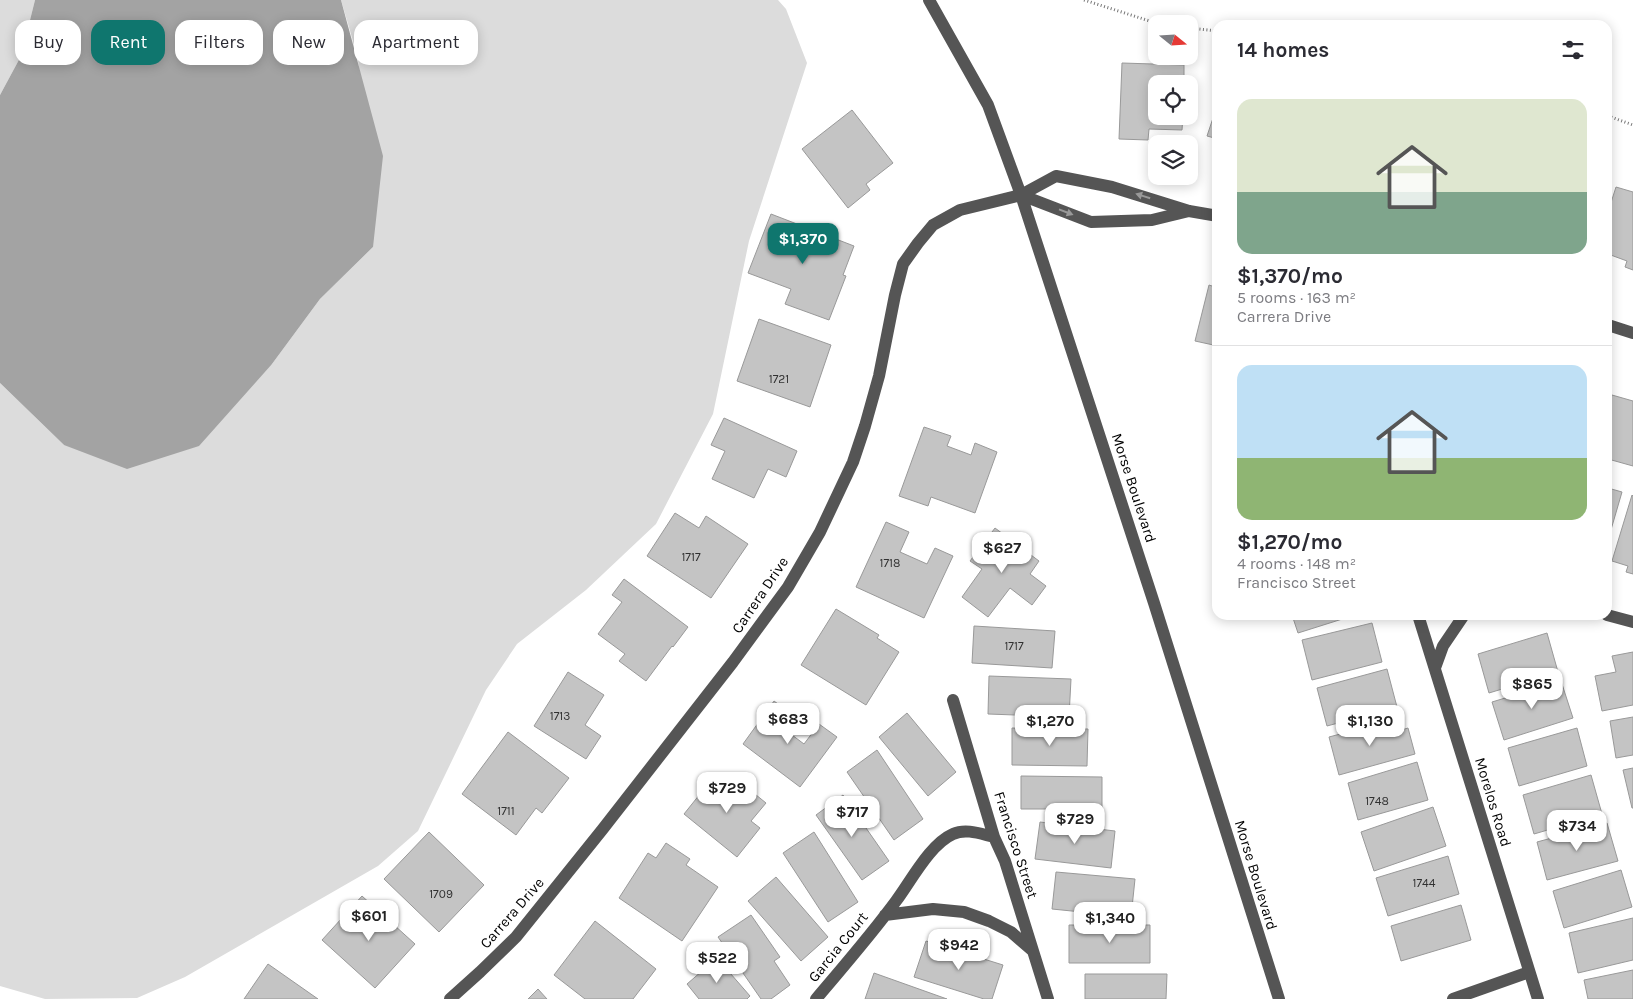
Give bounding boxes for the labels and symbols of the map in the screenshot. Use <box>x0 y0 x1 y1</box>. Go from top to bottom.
north arrow <box>1148 15 1198 65</box>
one-way arrow <box>1135 192 1150 200</box>
one-way arrow <box>1059 209 1073 217</box>
pin: $1,370 <box>762 222 844 265</box>
house number: 1721 <box>769 372 789 386</box>
street label: Morse Boulevard <box>1108 431 1160 545</box>
pin: $627 <box>972 532 1032 574</box>
house number: 1717 <box>681 550 701 564</box>
street label: Carrera Drive <box>728 553 792 637</box>
house number: 1718 <box>880 556 900 570</box>
house number: 1717 <box>1004 639 1024 653</box>
pin: $865 <box>1502 668 1562 710</box>
pin: $683 <box>758 702 818 745</box>
pin: $1,270 <box>1009 704 1091 747</box>
pin: $1,130 <box>1329 704 1411 747</box>
house number: 1713 <box>550 709 570 723</box>
street label: Morelos Road <box>1471 755 1515 849</box>
pin: $729 <box>697 772 757 814</box>
street label: Francisco Street <box>990 789 1042 901</box>
house number: 1748 <box>1365 794 1389 808</box>
pin: $717 <box>822 796 882 838</box>
pin: $729 <box>1045 802 1105 845</box>
house number: 1711 <box>497 804 515 818</box>
pin: $734 <box>1547 810 1607 852</box>
street label: Morse Boulevard <box>1231 818 1281 932</box>
street label: Carrera Drive <box>476 874 548 952</box>
house number: 1744 <box>1412 876 1436 890</box>
house number: 1709 <box>429 887 453 901</box>
pin: $601 <box>339 900 399 942</box>
pin: $1,340 <box>1069 902 1151 944</box>
street label: Garcia Court <box>804 908 872 986</box>
pin: $942 <box>929 928 989 971</box>
pin: $522 <box>687 942 747 984</box>

